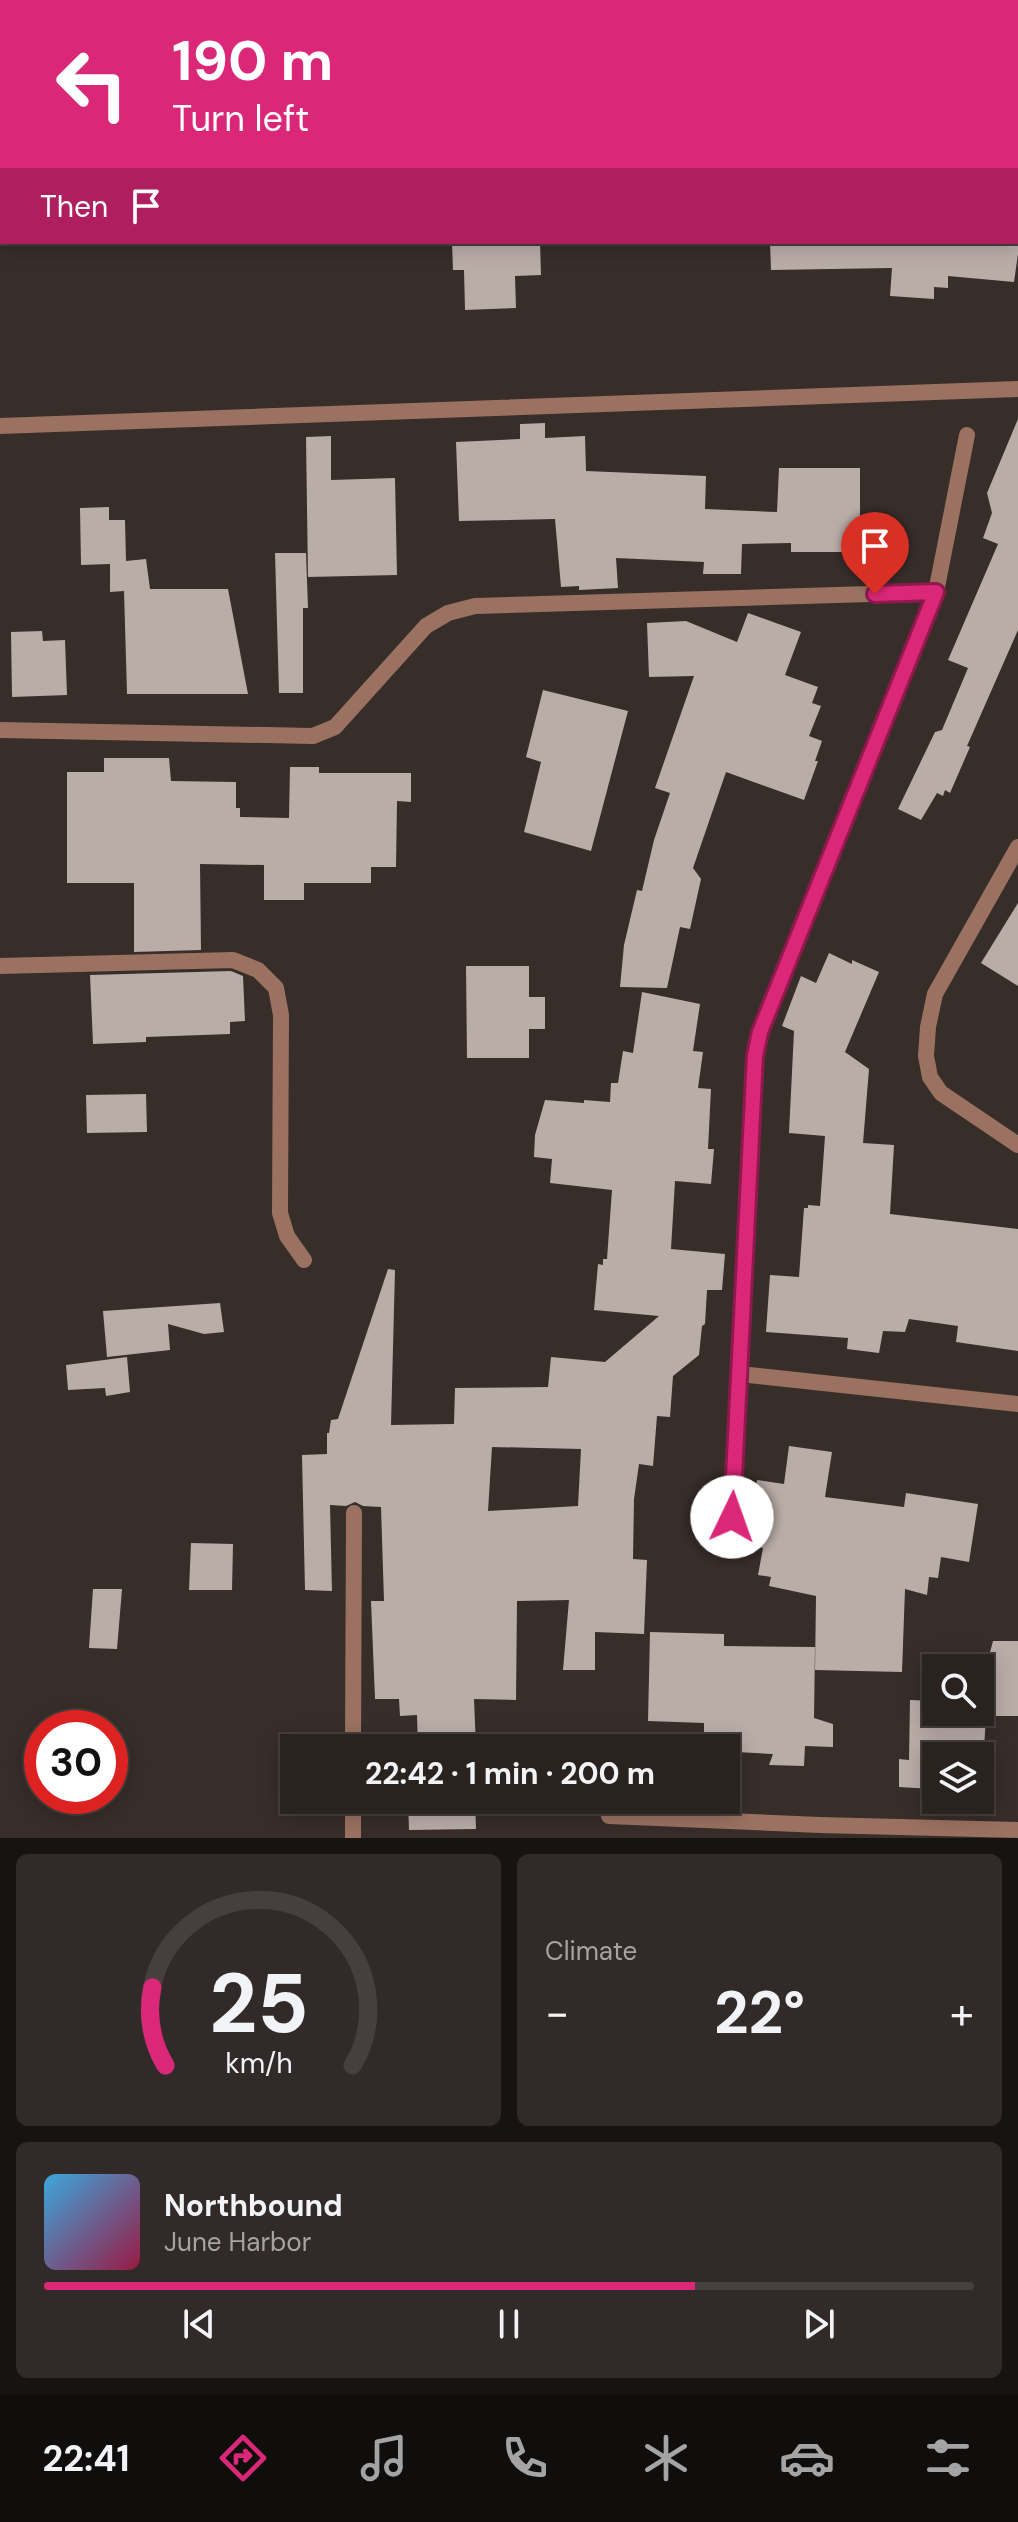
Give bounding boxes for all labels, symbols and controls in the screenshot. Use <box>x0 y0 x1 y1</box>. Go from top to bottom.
text: 190 m <box>172 24 333 97</box>
icon: left <box>40 32 144 136</box>
text: Turn left <box>172 95 309 142</box>
icon: arrive <box>124 184 168 228</box>
text: Then <box>40 187 108 226</box>
pin <box>841 512 909 594</box>
icon: arrive <box>853 524 897 568</box>
position arrow <box>690 1475 774 1559</box>
map controls <box>922 1654 994 1814</box>
button: search <box>922 1654 994 1726</box>
speed limit sign: 30 <box>24 1710 128 1814</box>
button: layers <box>922 1742 994 1814</box>
text: 22:42 · 1 min · 200 m <box>365 1754 655 1793</box>
text: Climate <box>545 1934 637 1968</box>
text: 25 <box>209 1949 308 2058</box>
text: 22° <box>714 1973 805 2052</box>
text: − <box>545 1984 569 2042</box>
text: + <box>950 1984 974 2042</box>
text: km/h <box>225 2045 292 2082</box>
text: Northbound <box>164 2186 343 2225</box>
text: June Harbor <box>164 2225 311 2259</box>
icon: previous <box>177 2302 221 2346</box>
icon: pause <box>487 2302 531 2346</box>
icon: next <box>797 2302 841 2346</box>
icon: directions <box>215 2430 271 2486</box>
icon: music <box>356 2430 412 2486</box>
icon: phone <box>497 2430 553 2486</box>
icon: climate <box>638 2430 694 2486</box>
icon: car <box>779 2430 835 2486</box>
icon: filters <box>920 2430 976 2486</box>
text: 22:41 <box>42 2435 130 2482</box>

